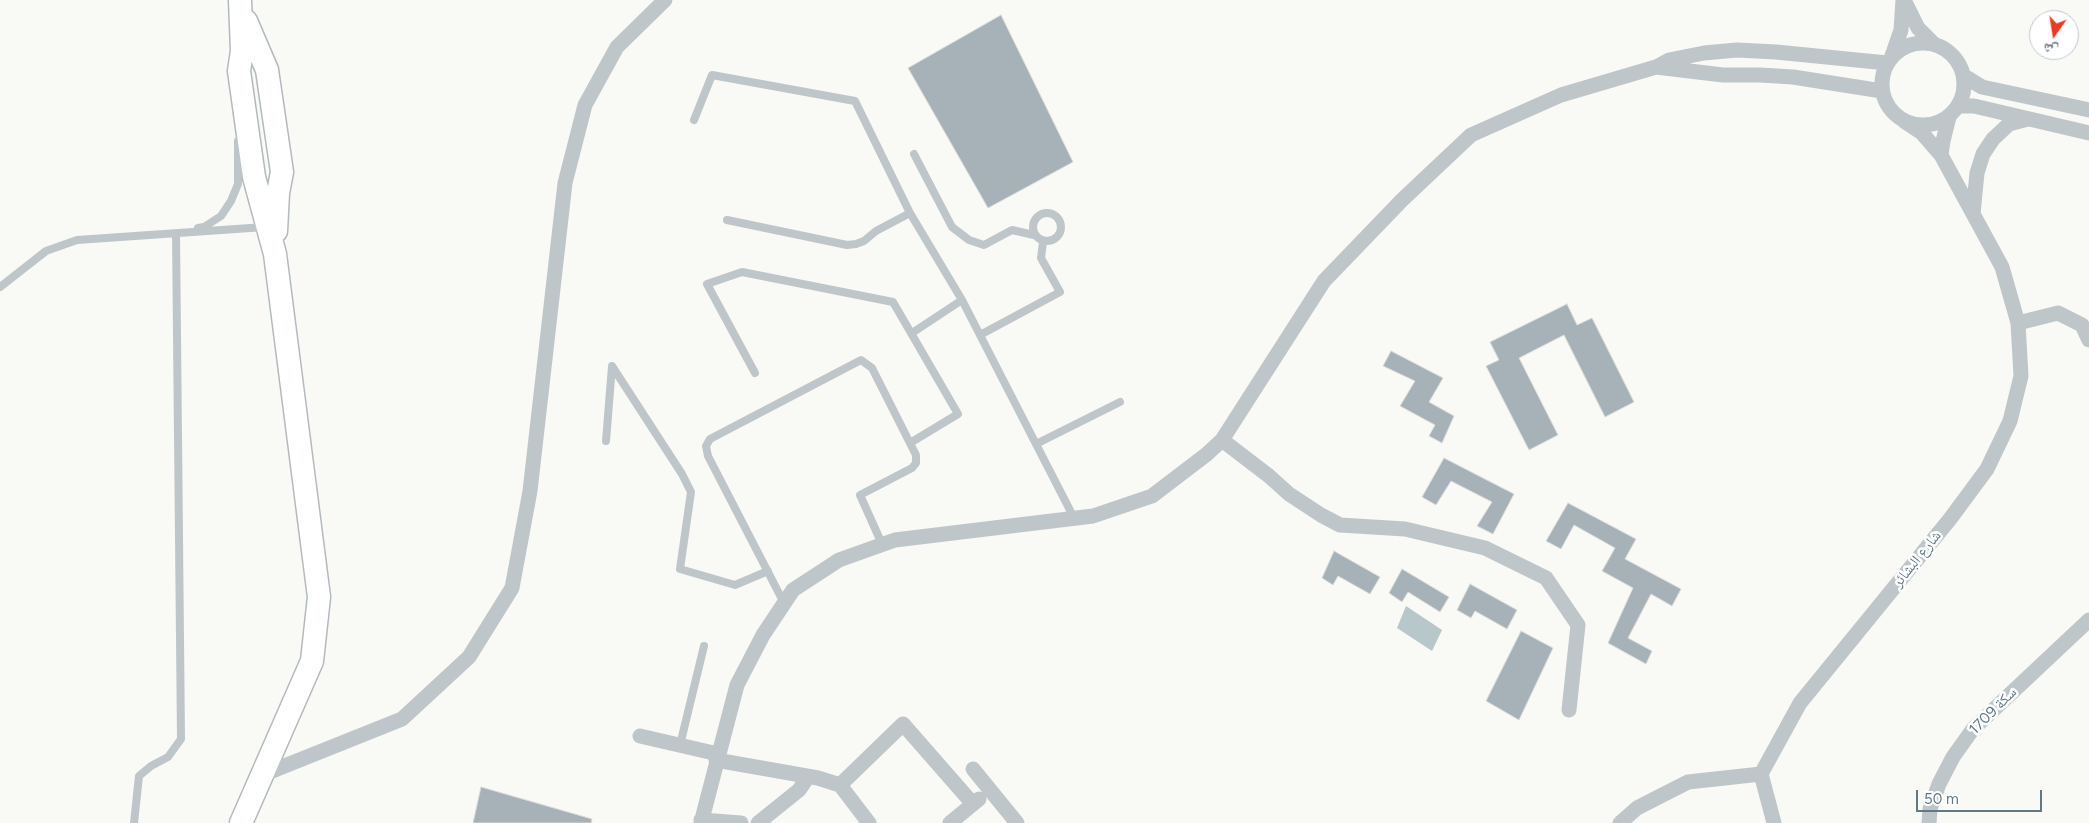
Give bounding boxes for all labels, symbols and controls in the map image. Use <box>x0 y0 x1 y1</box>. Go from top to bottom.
north arrow <box>2029 10 2079 60</box>
text: ش <box>2042 39 2060 59</box>
street label: شارع البشائر <box>1889 527 1945 591</box>
street label: سكة 1709 <box>1966 684 2020 738</box>
scale bar <box>1919 780 2045 812</box>
text: 50 m <box>1924 790 1959 808</box>

